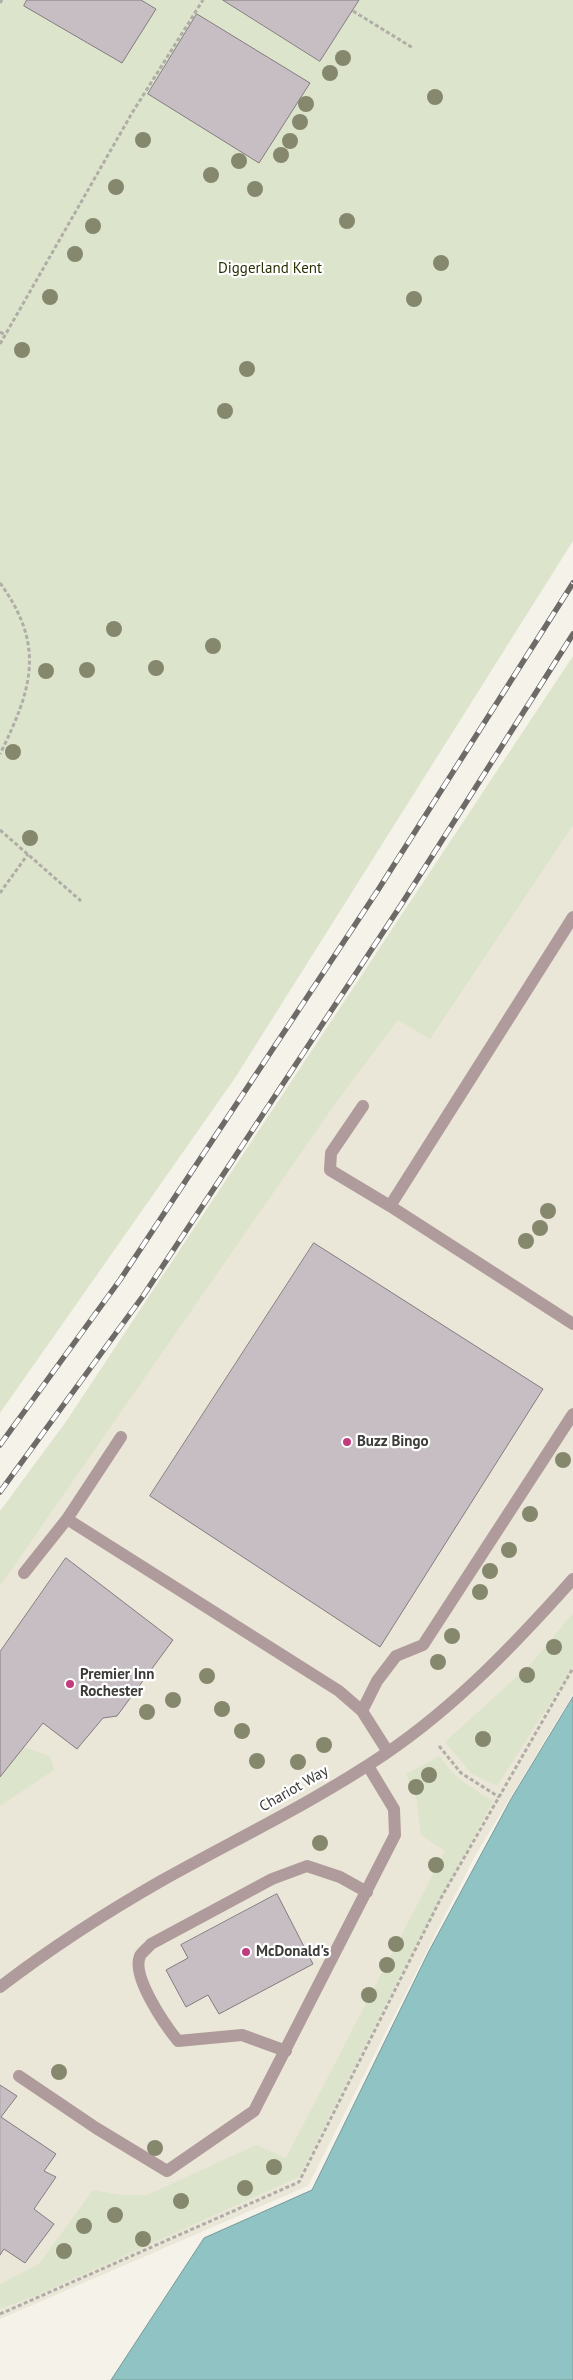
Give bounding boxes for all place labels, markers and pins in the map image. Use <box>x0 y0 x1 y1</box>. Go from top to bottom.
place label: Buzz Bingo <box>357 1433 429 1451</box>
marker: Buzz Bingo <box>341 1436 353 1448</box>
place label: Premier Inn Rochester <box>80 1666 154 1701</box>
marker: Premier Inn Rochester <box>64 1678 76 1690</box>
place label: McDonald's <box>256 1943 329 1961</box>
marker: McDonald's <box>240 1946 252 1958</box>

